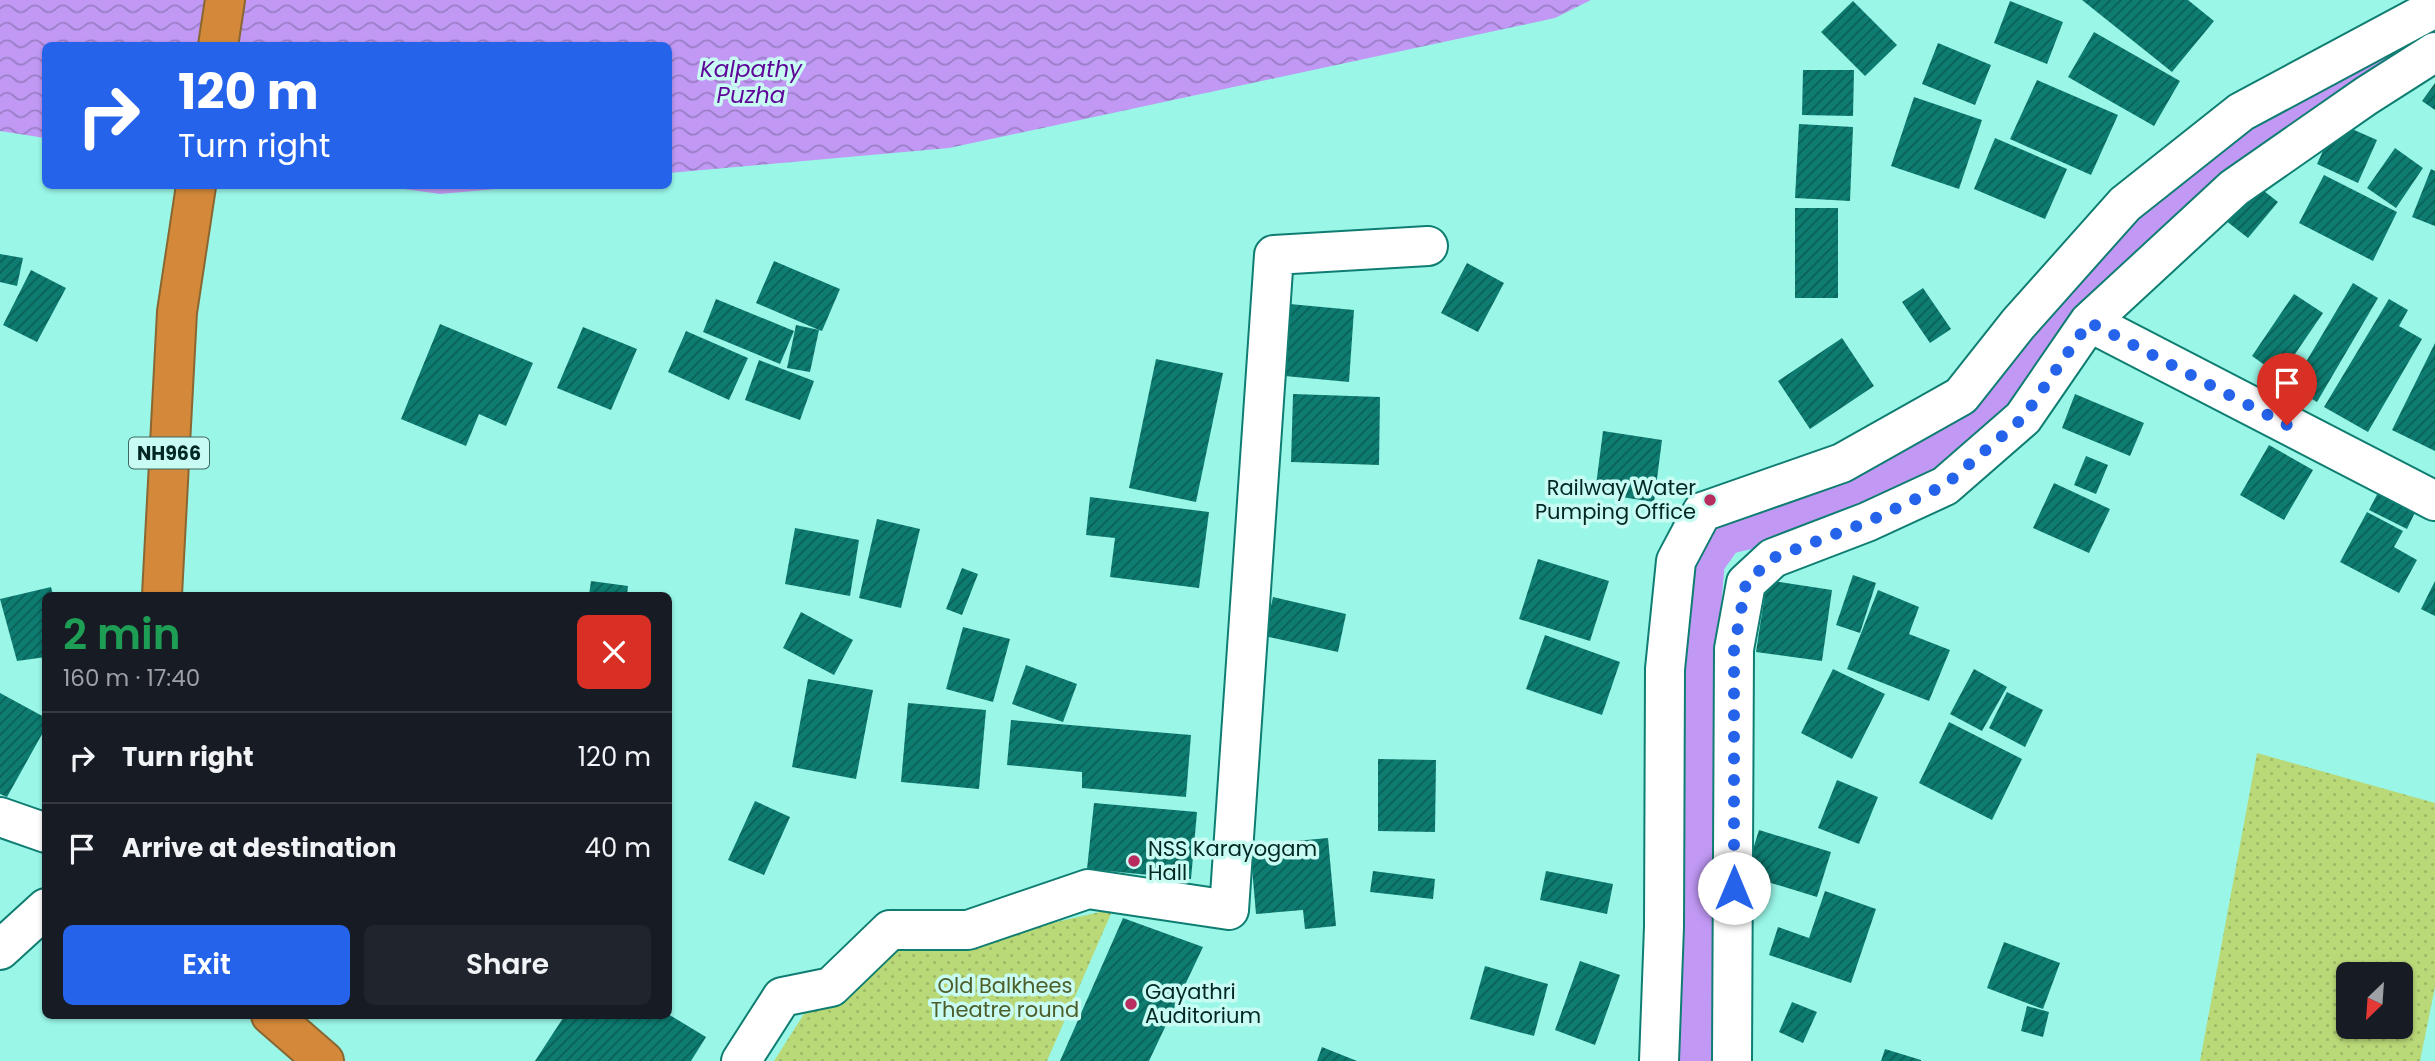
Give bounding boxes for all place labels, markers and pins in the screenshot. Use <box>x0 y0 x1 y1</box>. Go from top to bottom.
pin <box>2257 353 2317 425</box>
place label: Railway Water Pumping Office <box>1535 473 1696 526</box>
marker: Railway Water Pumping Office <box>1702 492 1718 508</box>
place label: NSS Karayogam Hall <box>1148 834 1317 887</box>
marker: NSS Karayogam Hall <box>1126 853 1142 869</box>
place label: Gayathri Auditorium <box>1145 977 1261 1030</box>
marker: Gayathri Auditorium <box>1123 996 1139 1012</box>

